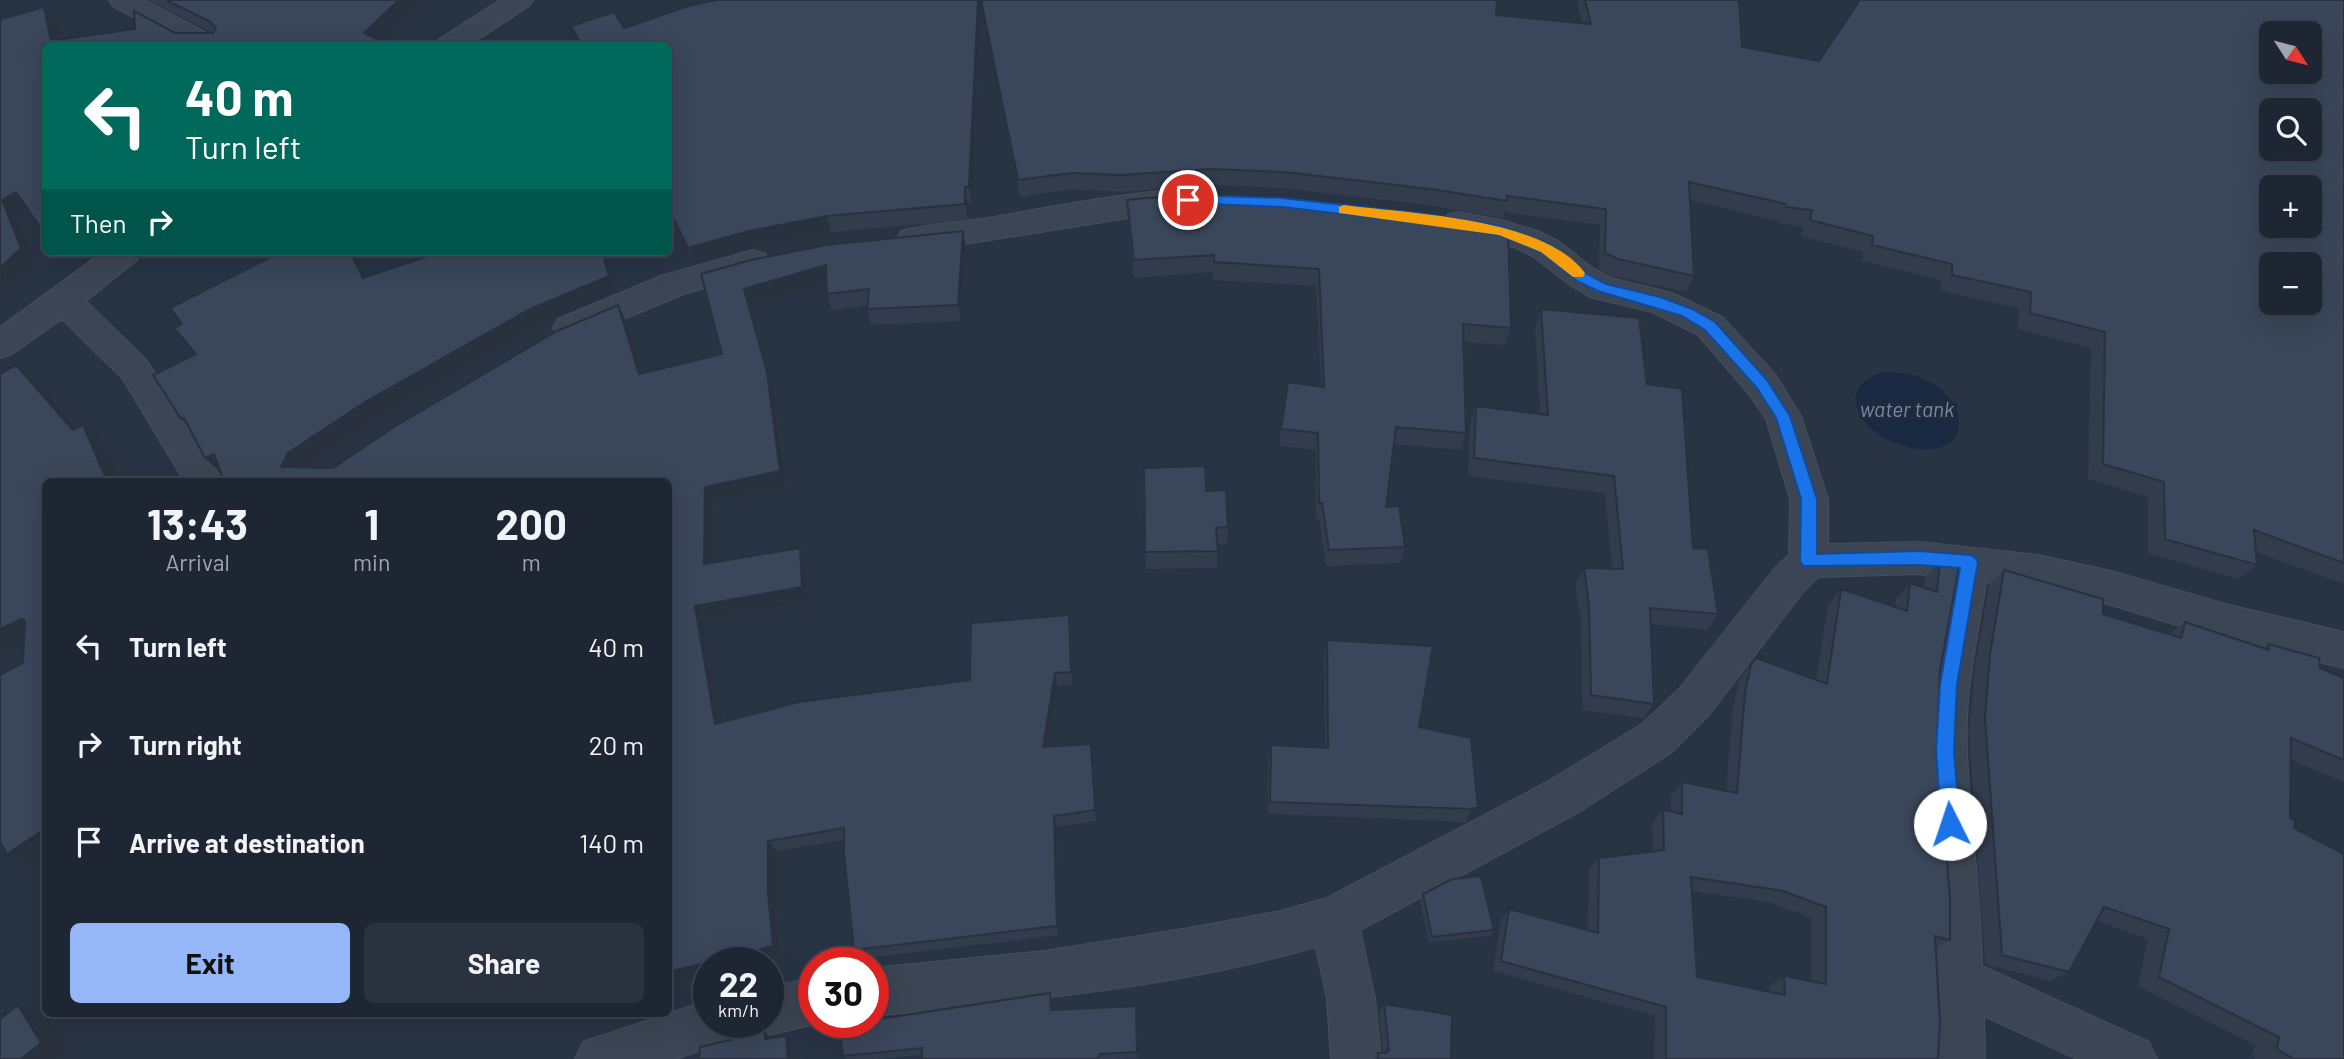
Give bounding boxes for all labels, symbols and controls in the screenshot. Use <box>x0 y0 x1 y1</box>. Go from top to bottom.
north arrow <box>2259 21 2322 84</box>
map controls <box>2259 21 2322 315</box>
text: 40 m <box>185 67 293 126</box>
icon: left <box>70 70 161 161</box>
button: search <box>2259 98 2322 161</box>
text: Turn left <box>185 127 302 165</box>
pin <box>1158 170 1218 230</box>
button: + <box>2259 175 2322 238</box>
icon: arrive <box>1169 181 1207 219</box>
icon: right <box>141 203 179 241</box>
text: Then <box>70 207 127 238</box>
button: − <box>2259 252 2322 315</box>
water label: water tank <box>1860 396 1955 421</box>
text: 13:43 <box>147 498 248 548</box>
text: 1 <box>364 498 379 548</box>
text: 200 <box>495 498 567 548</box>
text: Arrival <box>165 548 230 576</box>
text: min <box>353 548 390 576</box>
text: m <box>522 548 541 576</box>
icon: left <box>70 627 108 665</box>
text: Turn left <box>129 631 227 662</box>
text: 40 m <box>588 631 644 662</box>
icon: right <box>70 725 108 763</box>
text: Turn right <box>129 729 242 760</box>
text: 20 m <box>589 729 644 760</box>
position arrow <box>1913 787 1987 861</box>
icon: arrive <box>70 823 108 861</box>
text: Arrive at destination <box>129 827 365 858</box>
text: 140 m <box>579 827 644 858</box>
button: Exit <box>70 923 350 1003</box>
button: Share <box>364 923 644 1003</box>
speed limit sign: 30 <box>798 947 889 1038</box>
text: 22 <box>719 962 758 1004</box>
text: km/h <box>718 999 759 1021</box>

